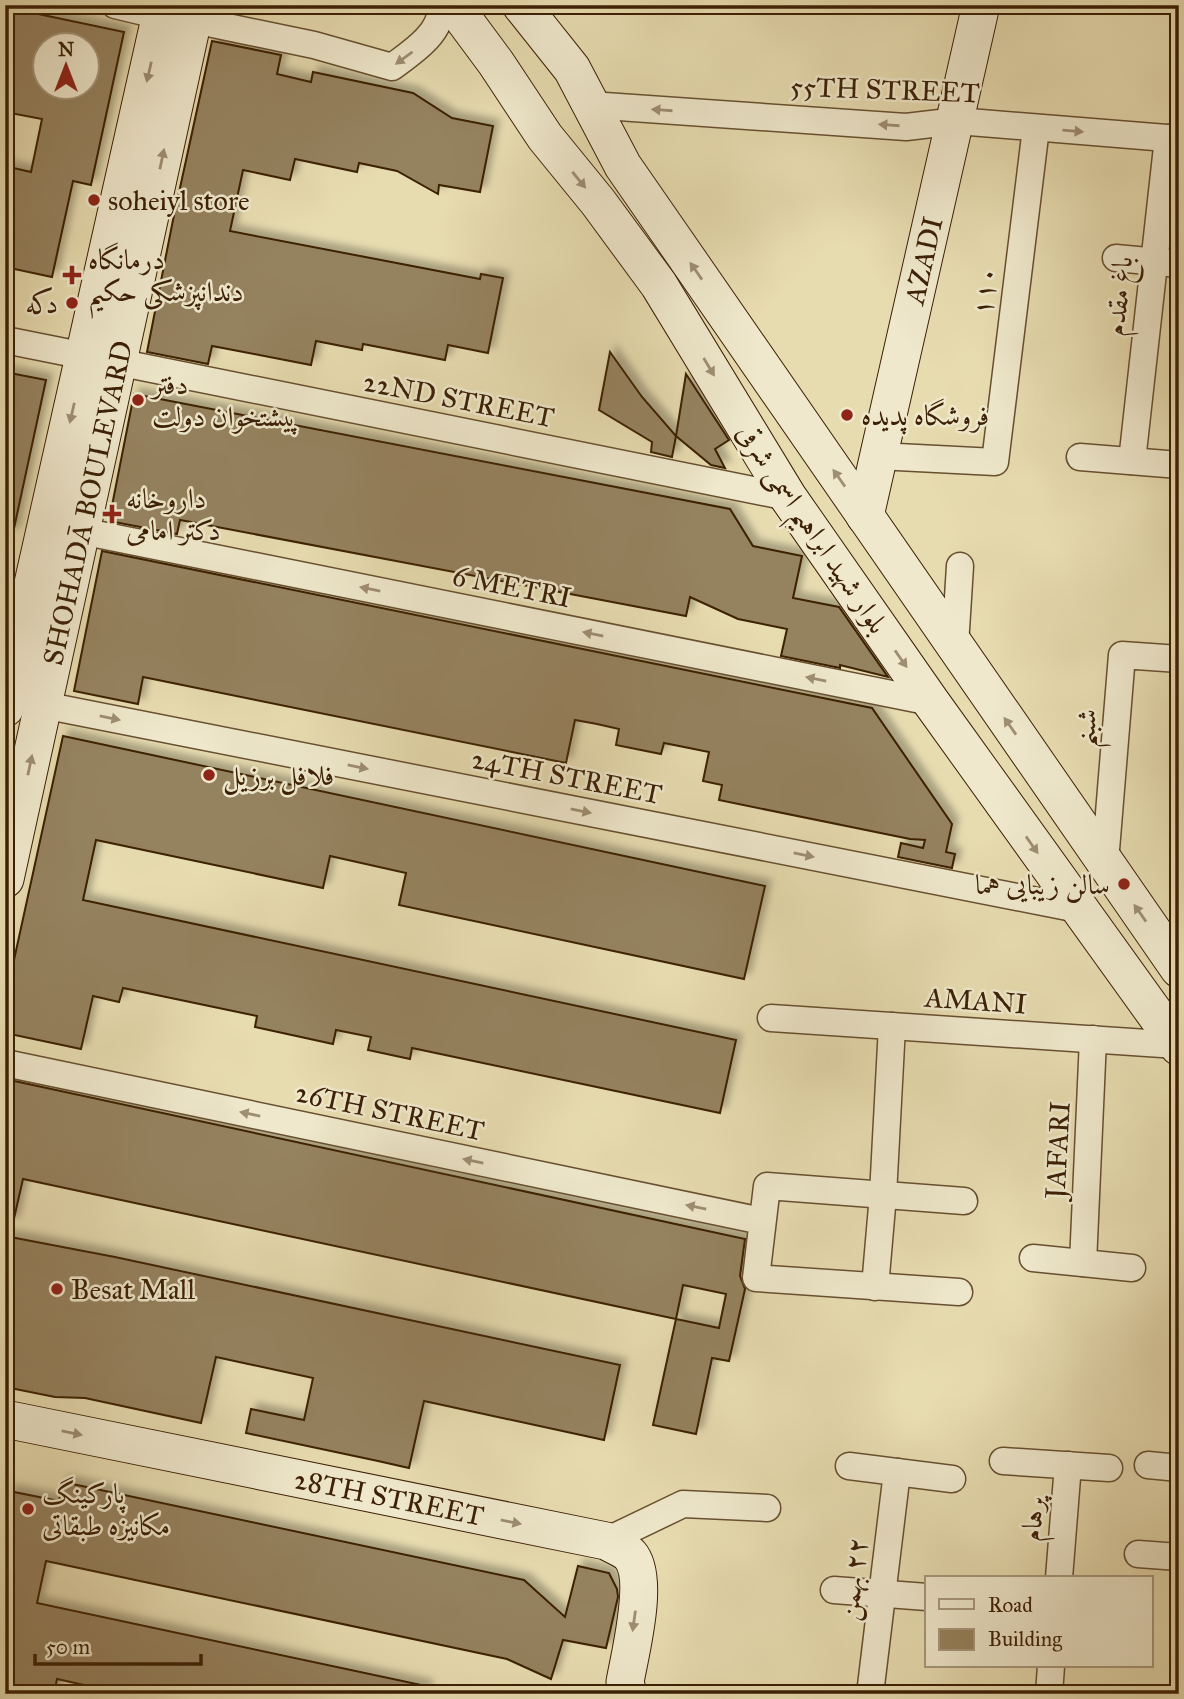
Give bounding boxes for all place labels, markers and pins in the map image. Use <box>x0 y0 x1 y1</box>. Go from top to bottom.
place label: soheiyl store <box>108 183 250 218</box>
marker: soheiyl store <box>86 192 102 208</box>
place label: درمانگاه دندانپزشکی حکیم <box>88 242 244 319</box>
marker: درمانگاه دندانپزشکی حکیم <box>62 265 82 285</box>
place label: دکه <box>25 286 58 321</box>
marker: دکه <box>64 295 80 311</box>
place label: دفتر پیشتخوان دولت <box>149 367 299 435</box>
marker: دفتر پیشتخوان دولت <box>130 392 146 408</box>
place label: فروشگاه پدیده <box>861 398 989 435</box>
marker: فروشگاه پدیده <box>839 407 855 423</box>
place label: داروخانه دکتر امامی <box>126 481 221 548</box>
marker: داروخانه دکتر امامی <box>104 506 120 522</box>
place label: فلافل برزیل <box>223 758 334 795</box>
marker: فلافل برزیل <box>201 767 217 783</box>
place label: سالن زیبایی هما <box>975 867 1110 903</box>
marker: سالن زیبایی هما <box>1116 876 1132 892</box>
place label: Besat Mall <box>71 1272 195 1307</box>
marker: Besat Mall <box>49 1281 65 1297</box>
place label: پارکینگ مکانیزه طبقاتی <box>42 1476 170 1543</box>
marker: پارکینگ مکانیزه طبقاتی <box>20 1501 36 1517</box>

